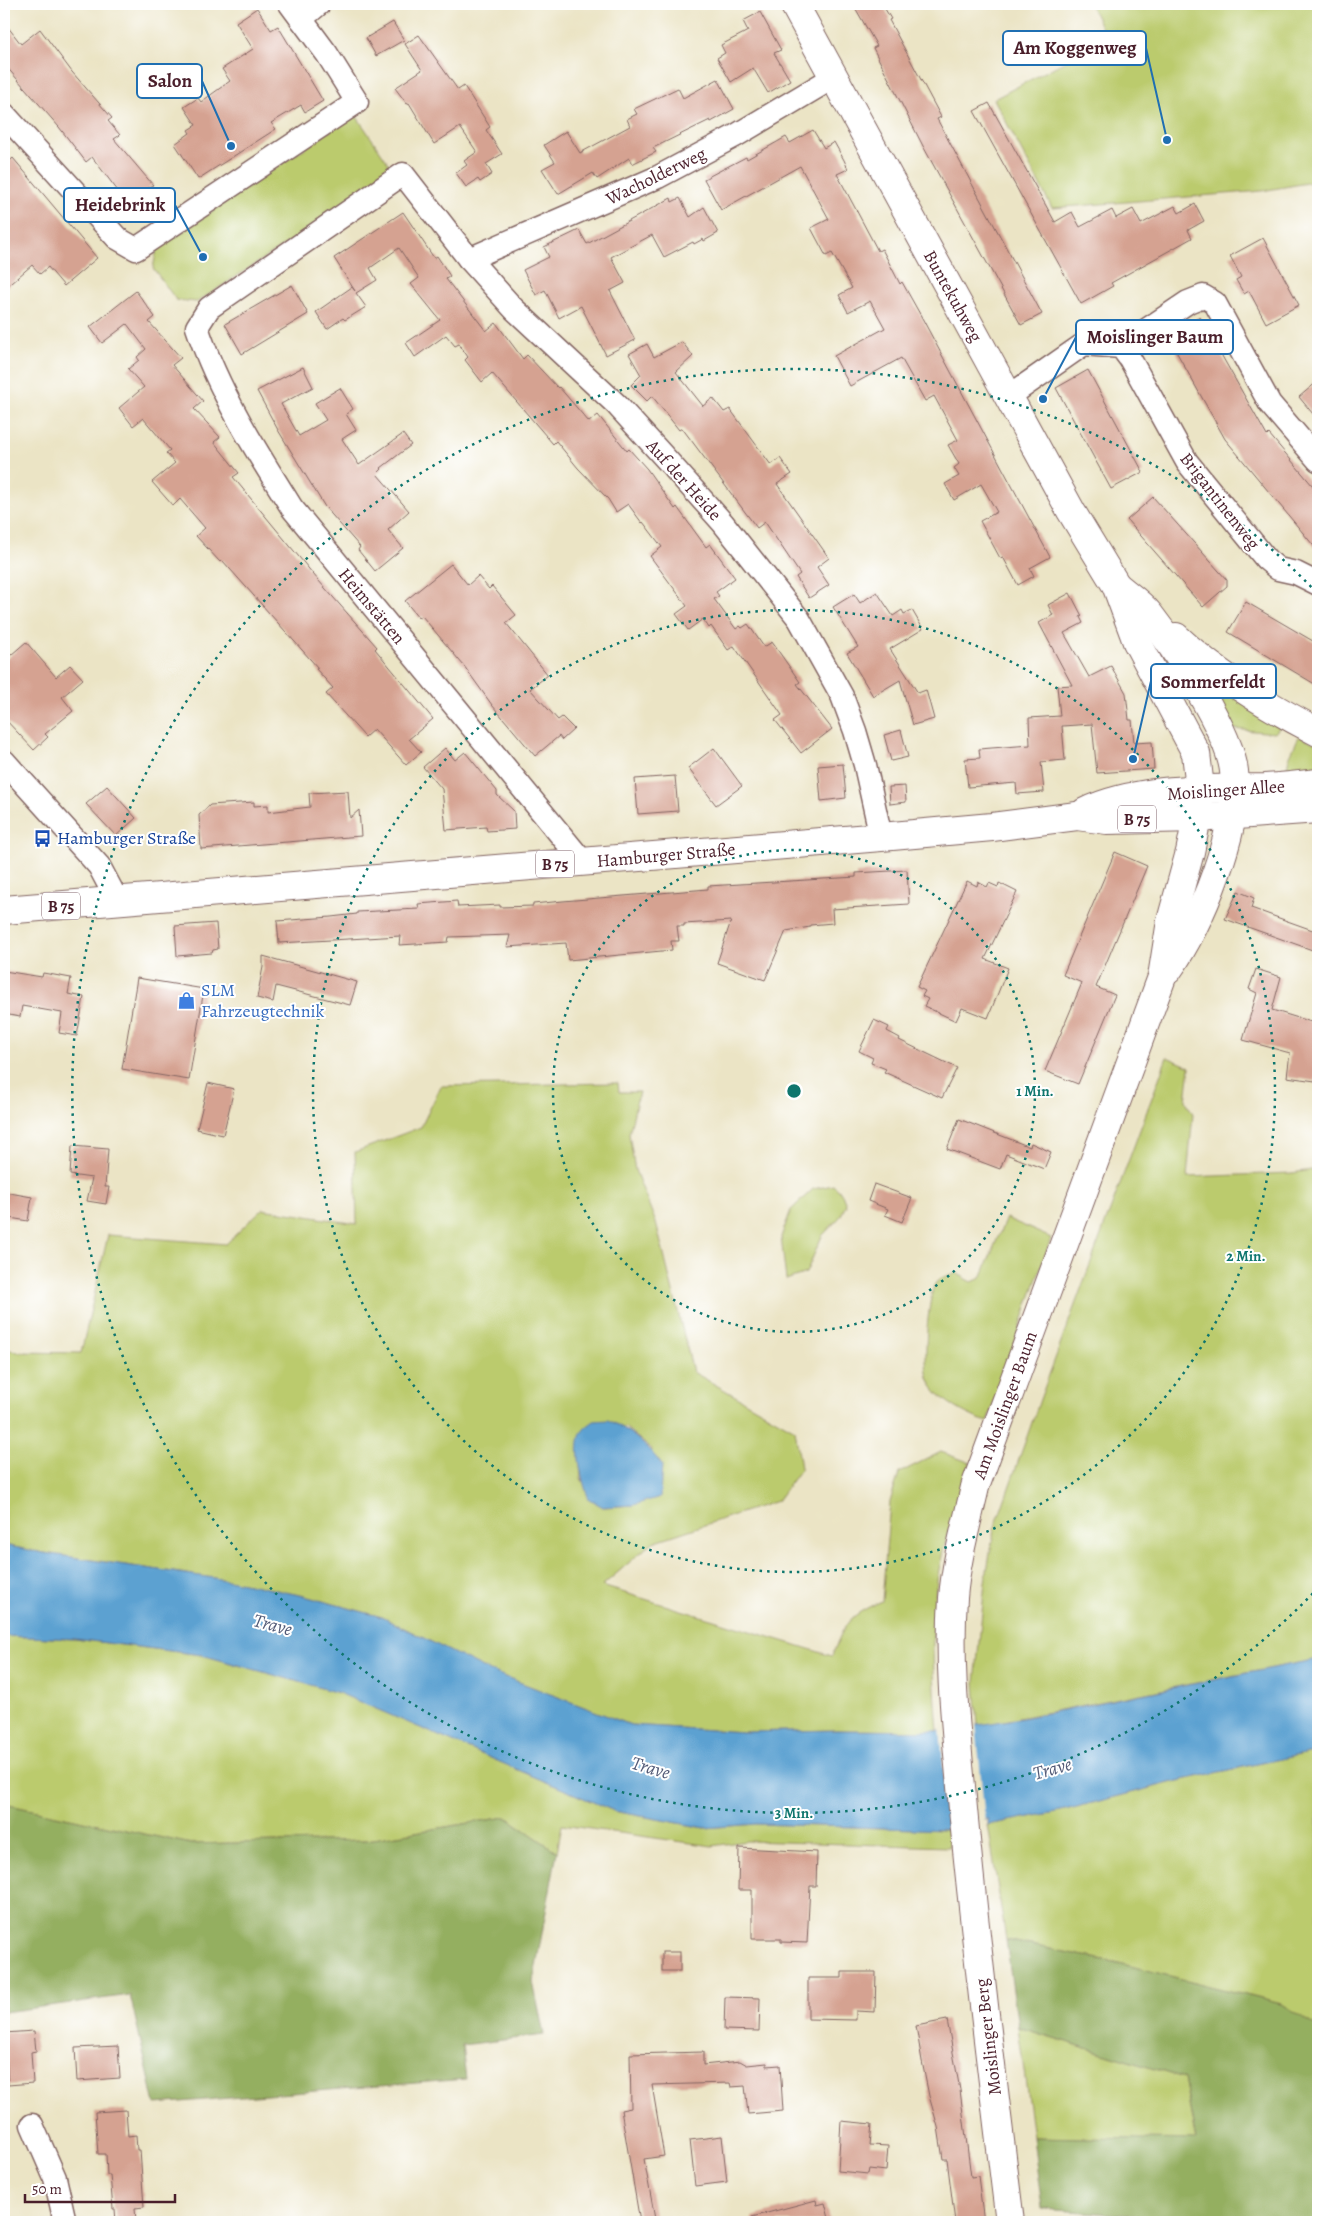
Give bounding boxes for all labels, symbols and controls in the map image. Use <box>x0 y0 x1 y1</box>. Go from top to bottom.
callout: Am Koggenweg <box>1003 31 1146 65</box>
text: Am Koggenweg <box>1013 35 1137 61</box>
callout: Salon <box>137 64 202 98</box>
text: Salon <box>148 68 193 94</box>
street label: Wacholderweg <box>601 141 710 211</box>
callout: Heidebrink <box>64 188 175 222</box>
text: Heidebrink <box>75 192 165 218</box>
street label: Buntekuhweg <box>918 246 988 346</box>
callout: Moislinger Baum <box>1076 320 1233 354</box>
text: Moislinger Baum <box>1087 324 1224 350</box>
street label: Auf der Heide <box>640 433 727 526</box>
street label: Brigantinenweg <box>1174 447 1266 555</box>
street label: Heimstätten <box>333 563 411 649</box>
callout: Sommerfeldt <box>1151 664 1276 698</box>
text: Sommerfeldt <box>1161 669 1266 695</box>
street label: Moislinger Allee <box>1166 774 1286 806</box>
road number: B 75 <box>1118 806 1156 832</box>
place label: Hamburger Straße <box>57 826 196 850</box>
bus stop icon: Hamburger Straße <box>33 828 53 848</box>
street label: Hamburger Straße <box>596 837 736 873</box>
road number: B 75 <box>536 851 574 878</box>
road number: B 75 <box>42 892 80 919</box>
place label: SLM Fahrzeugtechnik <box>201 978 325 1023</box>
shop icon: SLM Fahrzeugtechnik <box>177 990 197 1010</box>
text: 1 Min. <box>1016 1081 1054 1101</box>
centre of rings <box>785 1082 803 1100</box>
text: 2 Min. <box>1226 1246 1266 1266</box>
street label: Am Moislinger Baum <box>967 1328 1043 1483</box>
water label: Trave <box>251 1607 295 1643</box>
water label: Trave <box>628 1750 673 1786</box>
water label: Trave <box>1030 1751 1075 1787</box>
text: 3 Min. <box>775 1803 813 1823</box>
street label: Moislinger Berg <box>969 1977 1007 2097</box>
scale bar <box>25 2171 175 2203</box>
text: 50 m <box>32 2179 62 2199</box>

